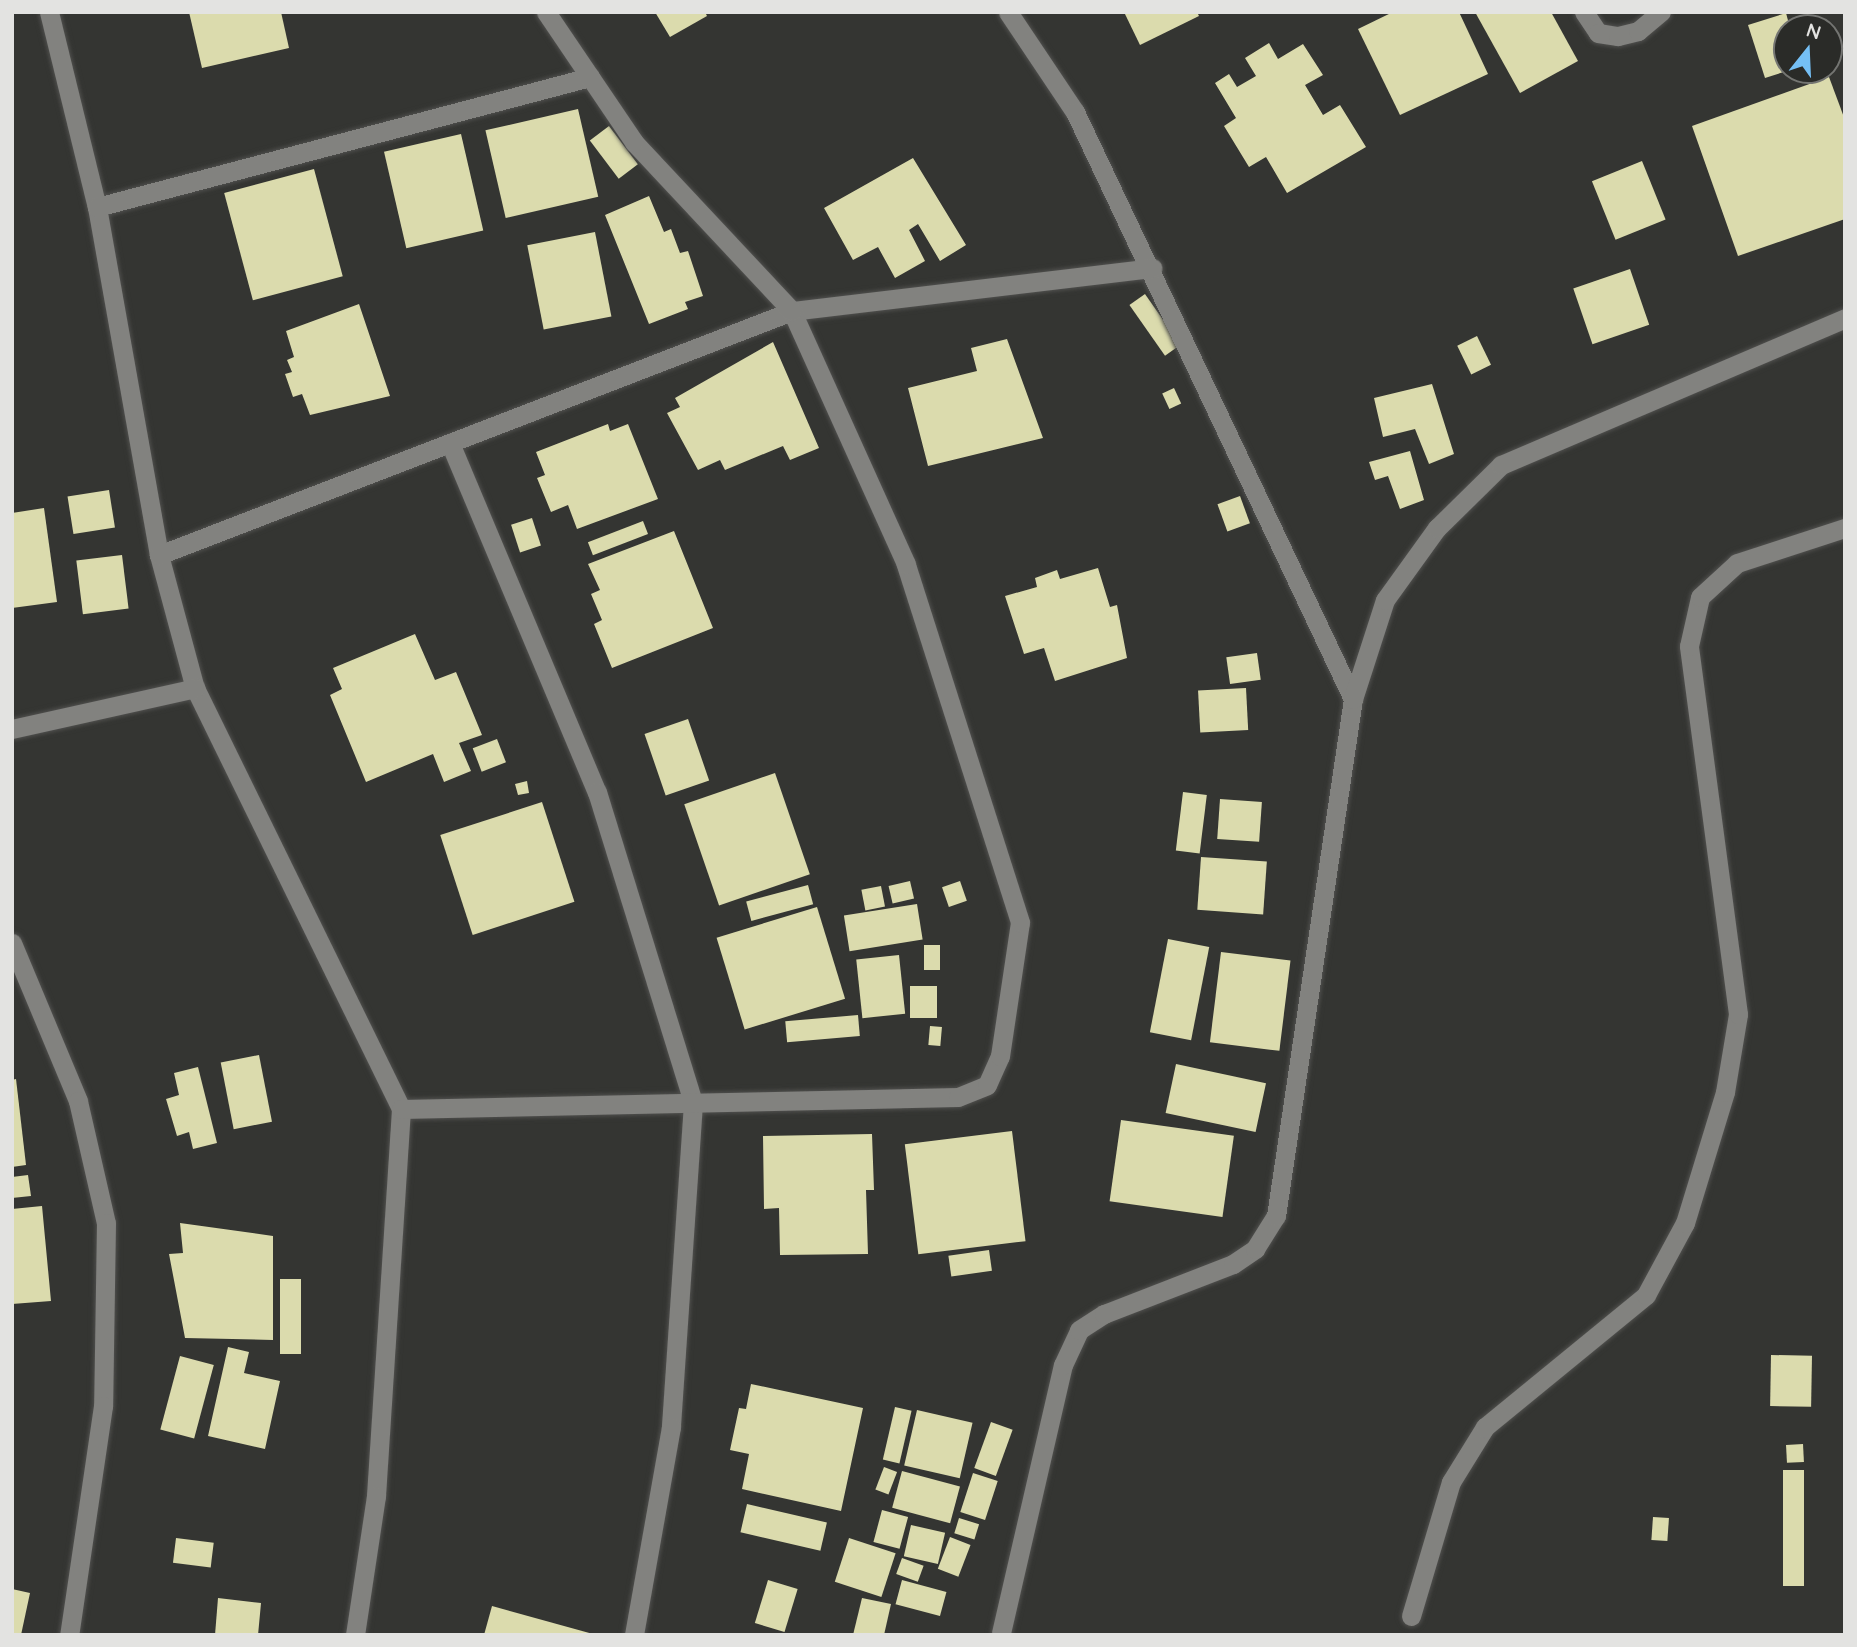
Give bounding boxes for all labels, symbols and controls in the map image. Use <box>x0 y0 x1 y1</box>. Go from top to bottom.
north arrow <box>1773 14 1843 84</box>
text: N <box>1804 17 1824 45</box>

